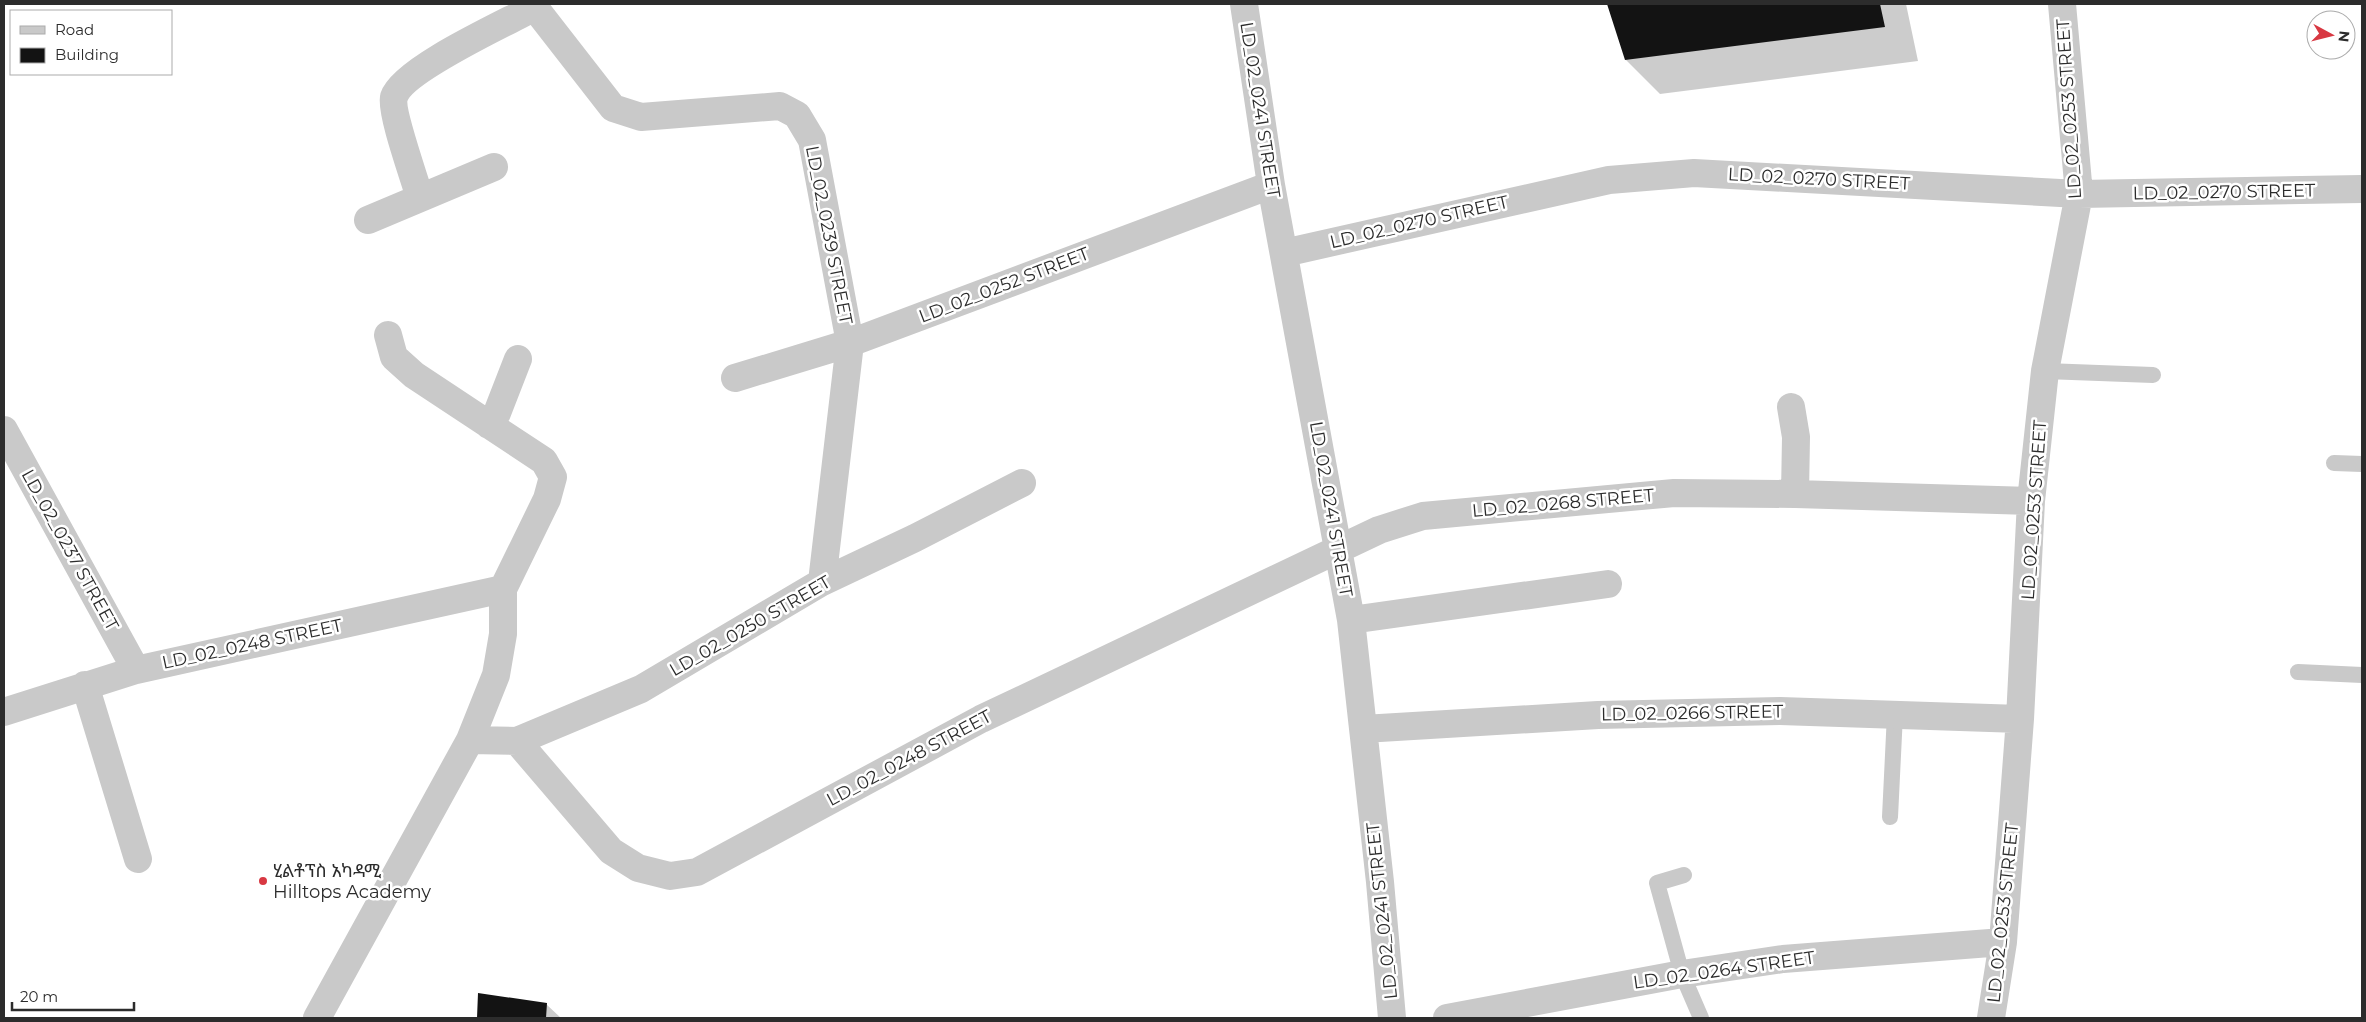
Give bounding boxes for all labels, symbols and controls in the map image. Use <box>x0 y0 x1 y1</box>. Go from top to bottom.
legend <box>10 10 172 75</box>
north arrow <box>2306 10 2356 60</box>
street label: LD_02_0253 STREET <box>2052 17 2086 200</box>
text: Road <box>55 20 94 39</box>
street label: LD_02_0241 STREET <box>1235 20 1285 200</box>
text: N <box>2334 30 2354 43</box>
text: Building <box>55 45 119 64</box>
street label: LD_02_0239 STREET <box>801 144 857 327</box>
street label: LD_02_0270 STREET <box>1727 163 1911 195</box>
street label: LD_02_0270 STREET <box>2133 179 2316 205</box>
street label: LD_02_0270 STREET <box>1328 191 1511 253</box>
street label: LD_02_0252 STREET <box>916 242 1093 328</box>
street label: LD_02_0253 STREET <box>2017 418 2051 601</box>
street label: LD_02_0241 STREET <box>1305 419 1357 599</box>
street label: LD_02_0237 STREET <box>17 466 124 635</box>
street label: LD_02_0268 STREET <box>1471 484 1656 522</box>
street label: LD_02_0250 STREET <box>665 571 835 681</box>
street label: LD_02_0248 STREET <box>160 614 345 674</box>
street label: LD_02_0266 STREET <box>1601 700 1784 726</box>
street label: LD_02_0248 STREET <box>823 705 996 811</box>
street label: LD_02_0241 STREET <box>1362 821 1402 1001</box>
street label: LD_02_0253 STREET <box>1983 821 2023 1004</box>
place label: ሂልቶፕስ አካዳሚ Hilltops Academy <box>273 860 431 903</box>
marker: ሂልቶፕስ አካዳሚ Hilltops Academy <box>257 875 269 887</box>
street label: LD_02_0264 STREET <box>1632 946 1817 994</box>
scale bar <box>12 980 135 1012</box>
text: 20 m <box>20 987 58 1006</box>

